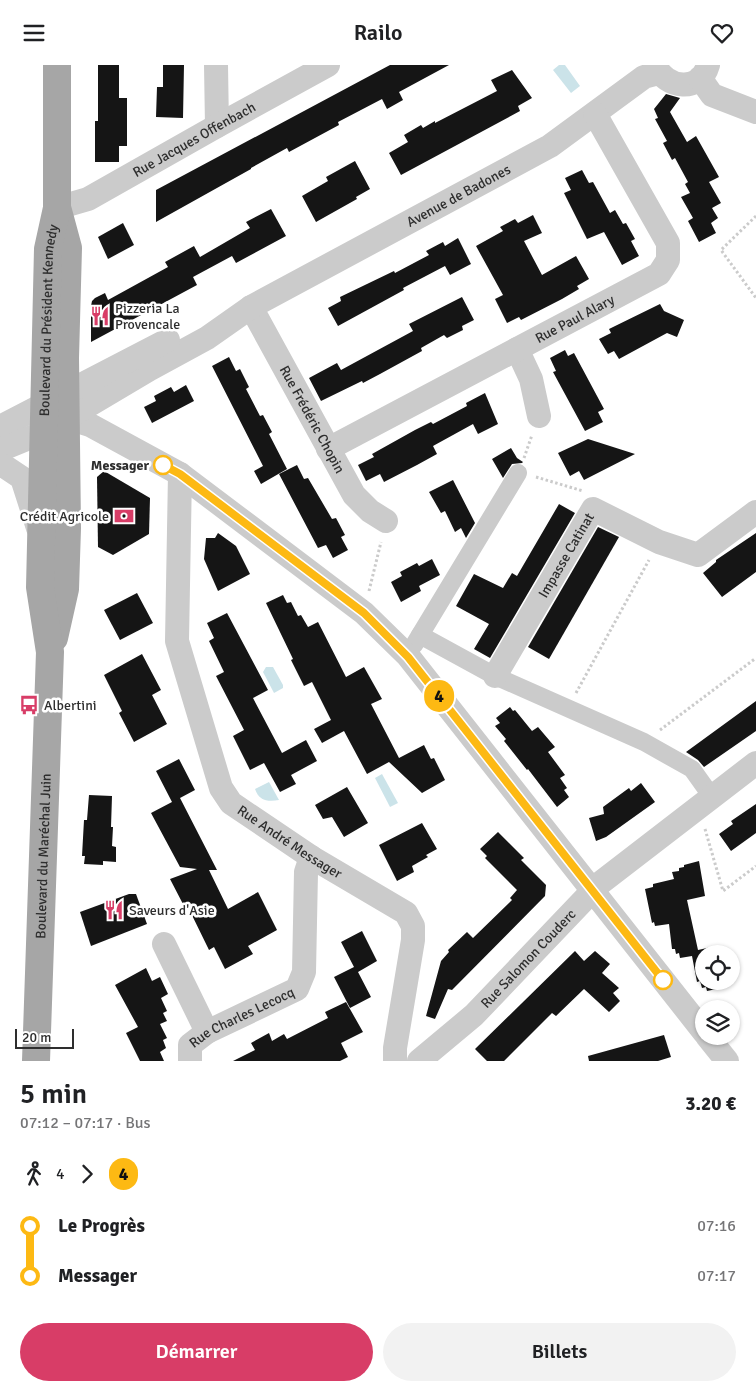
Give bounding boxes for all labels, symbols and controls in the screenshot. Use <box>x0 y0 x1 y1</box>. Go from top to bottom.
icon: menu <box>20 19 48 47</box>
text: Railo <box>354 19 402 46</box>
icon: heart <box>708 19 736 47</box>
street label: Rue Jacques Offenbach <box>130 98 258 180</box>
street label: Avenue de Badones <box>403 161 513 230</box>
street label: Boulevard du Président Kennedy <box>36 222 62 417</box>
street label: Rue Paul Alary <box>532 290 618 346</box>
place label: Pizzeria La Provencale <box>115 300 180 333</box>
restaurant icon: Pizzeria La Provencale <box>89 305 111 327</box>
street label: Rue Frédéric Chopin <box>276 362 349 476</box>
marker: Messager <box>153 455 173 475</box>
place label: Messager <box>91 457 149 474</box>
bank icon: Crédit Agricole <box>113 505 135 527</box>
place label: Crédit Agricole <box>20 508 109 525</box>
street label: Impasse Catinat <box>534 510 597 601</box>
line badge: 4 <box>423 680 455 712</box>
text: 4 <box>434 685 444 707</box>
bus stop icon: Albertini <box>18 694 40 716</box>
place label: Albertini <box>44 697 97 714</box>
street label: Boulevard du Maréchal Juin <box>32 773 54 939</box>
street label: Rue André Messager <box>234 801 346 882</box>
restaurant icon: Saveurs d'Asie <box>103 899 125 921</box>
place label: Saveurs d'Asie <box>129 902 215 919</box>
street label: Rue Salomon Couderc <box>477 905 579 1011</box>
map controls <box>695 945 740 1045</box>
button: locate <box>695 945 740 990</box>
unlabelled marker <box>653 970 673 990</box>
street label: Rue Charles Lecocq <box>186 983 297 1051</box>
button: layers <box>695 1000 740 1045</box>
scale bar <box>15 1026 74 1049</box>
text: 20 m <box>22 1029 51 1046</box>
text: 5 min <box>20 1077 87 1111</box>
text: 3.20 € <box>685 1092 736 1116</box>
text: 07:12 – 07:17 · Bus <box>20 1113 151 1133</box>
icon: walk <box>20 1160 48 1188</box>
icon: forward <box>73 1160 101 1188</box>
text: 4 <box>119 1163 128 1185</box>
text: 4 <box>56 1164 65 1184</box>
text: Le Progrès <box>58 1214 145 1238</box>
text: 07:16 <box>697 1216 736 1236</box>
text: Messager <box>58 1264 137 1288</box>
text: 07:17 <box>697 1266 736 1286</box>
button: Démarrer <box>20 1323 373 1381</box>
button: Billets <box>383 1323 736 1381</box>

